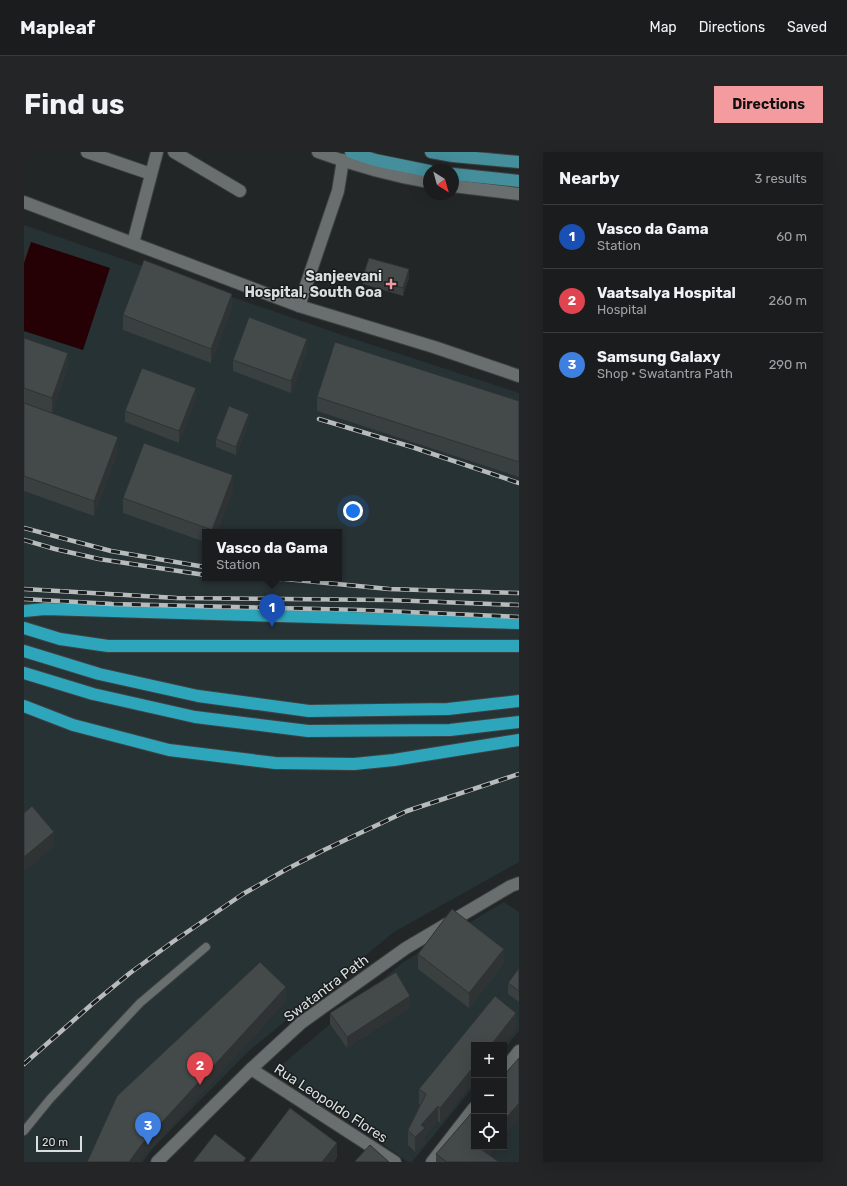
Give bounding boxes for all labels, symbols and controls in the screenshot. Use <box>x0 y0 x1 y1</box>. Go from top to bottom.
text: Mapleaf <box>20 16 95 39</box>
text: Map <box>650 19 677 36</box>
text: Directions <box>699 19 765 36</box>
text: Saved <box>787 19 827 36</box>
button: Directions <box>714 86 823 123</box>
text: Find us <box>24 88 124 121</box>
north arrow <box>423 164 459 200</box>
text: Nearby <box>559 168 620 188</box>
text: 3 results <box>755 171 807 186</box>
text: Vasco da Gama <box>597 220 709 238</box>
text: 1 <box>569 229 575 244</box>
text: 60 m <box>776 229 807 244</box>
text: Station <box>597 238 641 253</box>
place label: Sanjeevani Hospital, South Goa <box>244 268 382 301</box>
marker: Sanjeevani Hospital, South Goa <box>385 278 397 290</box>
text: Vaatsalya Hospital <box>597 284 736 302</box>
text: 2 <box>568 293 576 308</box>
text: 260 m <box>769 293 807 308</box>
text: Hospital <box>597 302 647 317</box>
text: Samsung Galaxy <box>597 348 720 366</box>
text: 3 <box>568 357 576 372</box>
text: 290 m <box>769 357 807 372</box>
text: Shop · Swatantra Path <box>597 366 733 381</box>
your location <box>343 501 363 521</box>
popup <box>202 529 342 581</box>
text: Vasco da Gama <box>216 539 328 557</box>
text: Station <box>216 557 260 572</box>
pin: 1 <box>259 594 285 627</box>
street label: Swatantra Path <box>281 951 372 1026</box>
map controls <box>471 1042 507 1150</box>
button: + <box>471 1042 507 1078</box>
pin: 2 <box>187 1052 213 1085</box>
street label: Rua Leopoldo Flores <box>271 1060 391 1146</box>
button: − <box>471 1078 507 1114</box>
pin: 3 <box>135 1112 161 1145</box>
button: locate <box>471 1114 507 1150</box>
scale bar <box>36 1134 82 1153</box>
text: 20 m <box>42 1136 68 1149</box>

